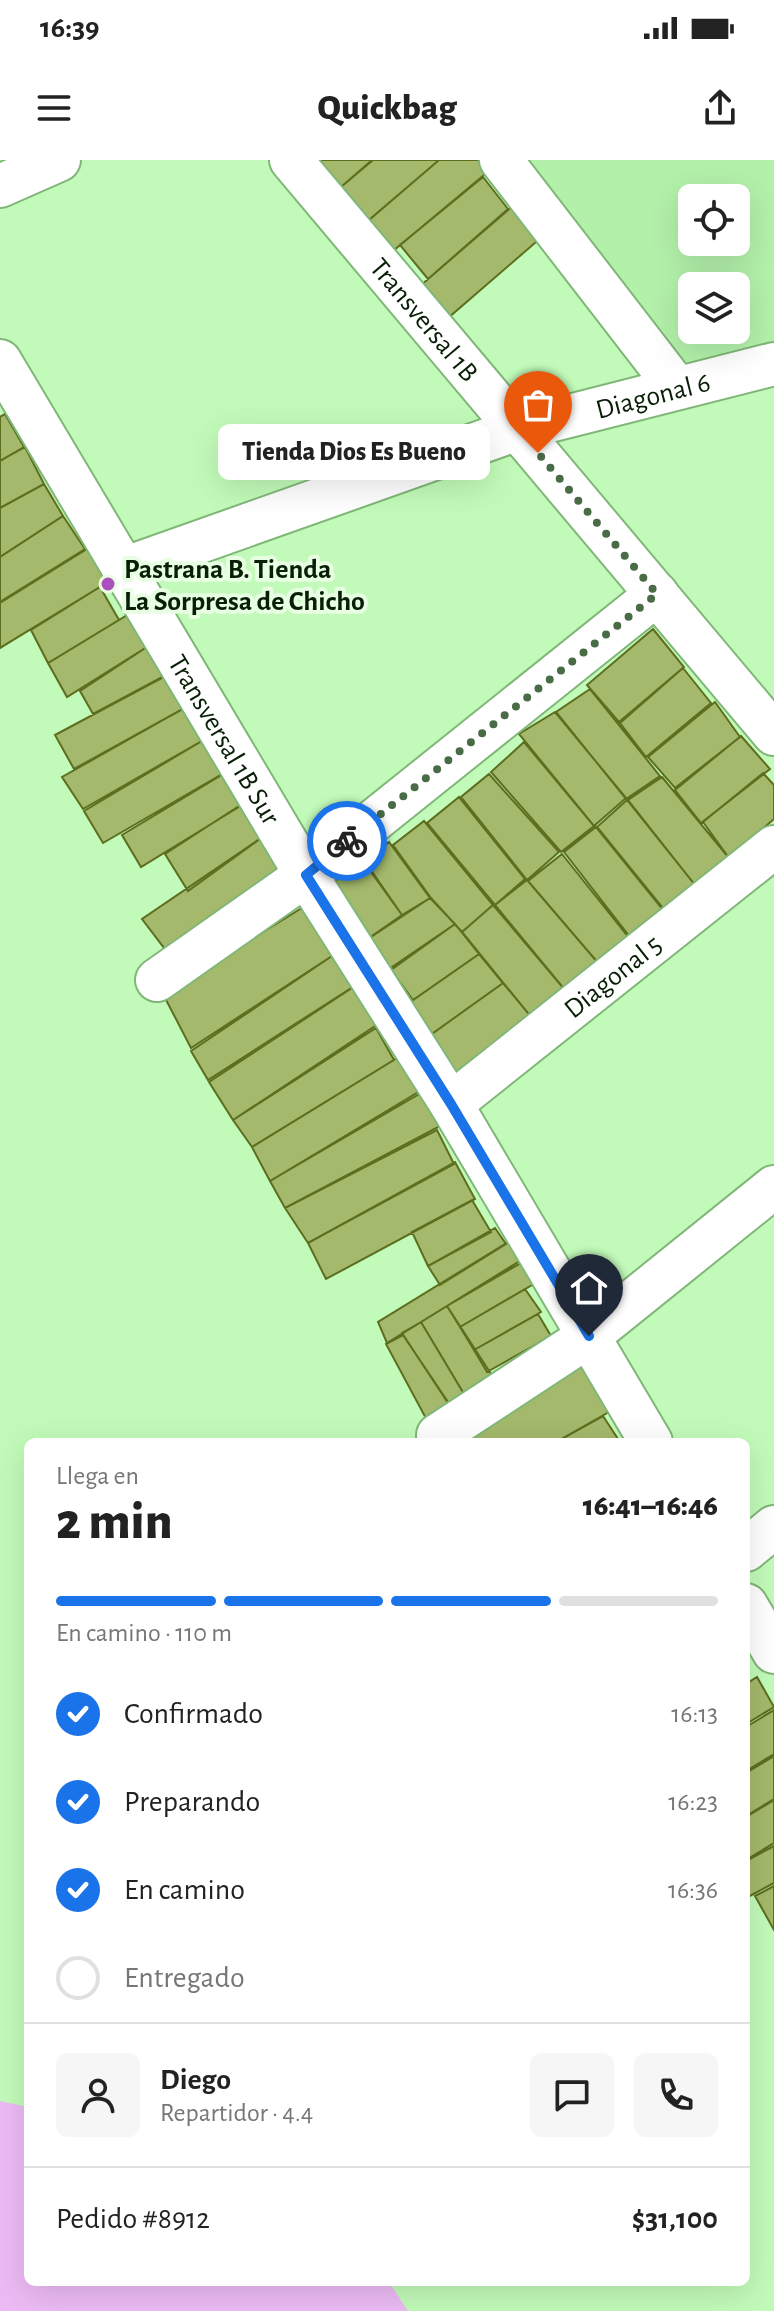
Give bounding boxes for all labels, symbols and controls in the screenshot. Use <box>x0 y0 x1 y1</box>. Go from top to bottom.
text: 16:39 <box>40 13 100 43</box>
icon: menu <box>32 86 76 130</box>
icon: share <box>698 86 742 130</box>
text: Quickbag <box>317 90 457 126</box>
map controls <box>678 184 750 344</box>
button: locate <box>678 184 750 256</box>
street label: Transversal 1B <box>364 254 483 387</box>
button: layers <box>678 272 750 344</box>
street label: Diagonal 6 <box>593 369 713 425</box>
pin <box>504 371 572 453</box>
icon: bag <box>516 383 560 427</box>
callout: Tienda Dios Es Bueno <box>218 425 490 481</box>
text: Tienda Dios Es Bueno <box>242 439 466 465</box>
place label: Pastrana B. Tienda La Sorpresa de Chicho <box>124 556 365 616</box>
marker: Pastrana B. Tienda La Sorpresa de Chicho <box>99 575 117 593</box>
street label: Transversal 1B Sur <box>162 650 285 830</box>
courier <box>307 801 387 881</box>
icon: bike <box>325 819 369 863</box>
street label: Diagonal 5 <box>560 930 667 1024</box>
pin <box>555 1254 623 1336</box>
icon: home <box>567 1266 611 1310</box>
text: Llega en <box>56 1463 139 1489</box>
text: 16:41–16:46 <box>583 1491 718 1521</box>
text: 2 min <box>56 1496 172 1548</box>
text: En camino · 110 m <box>56 1620 232 1646</box>
icon: check <box>56 1692 100 1736</box>
text: Confirmado <box>124 1699 263 1729</box>
text: 16:13 <box>671 1701 718 1727</box>
icon: check <box>56 1780 100 1824</box>
text: Preparando <box>124 1787 260 1817</box>
text: 16:23 <box>668 1789 718 1815</box>
icon: check <box>56 1868 100 1912</box>
text: En camino <box>124 1875 245 1905</box>
text: 16:36 <box>668 1877 718 1903</box>
text: Entregado <box>124 1963 245 1993</box>
button: person <box>56 2053 140 2137</box>
button: chat <box>530 2053 614 2137</box>
button: phone <box>634 2053 718 2137</box>
text: Diego <box>160 2065 231 2095</box>
text: Repartidor · 4.4 <box>160 2100 313 2126</box>
text: Pedido #8912 <box>56 2204 210 2234</box>
text: $31,100 <box>632 2204 718 2234</box>

